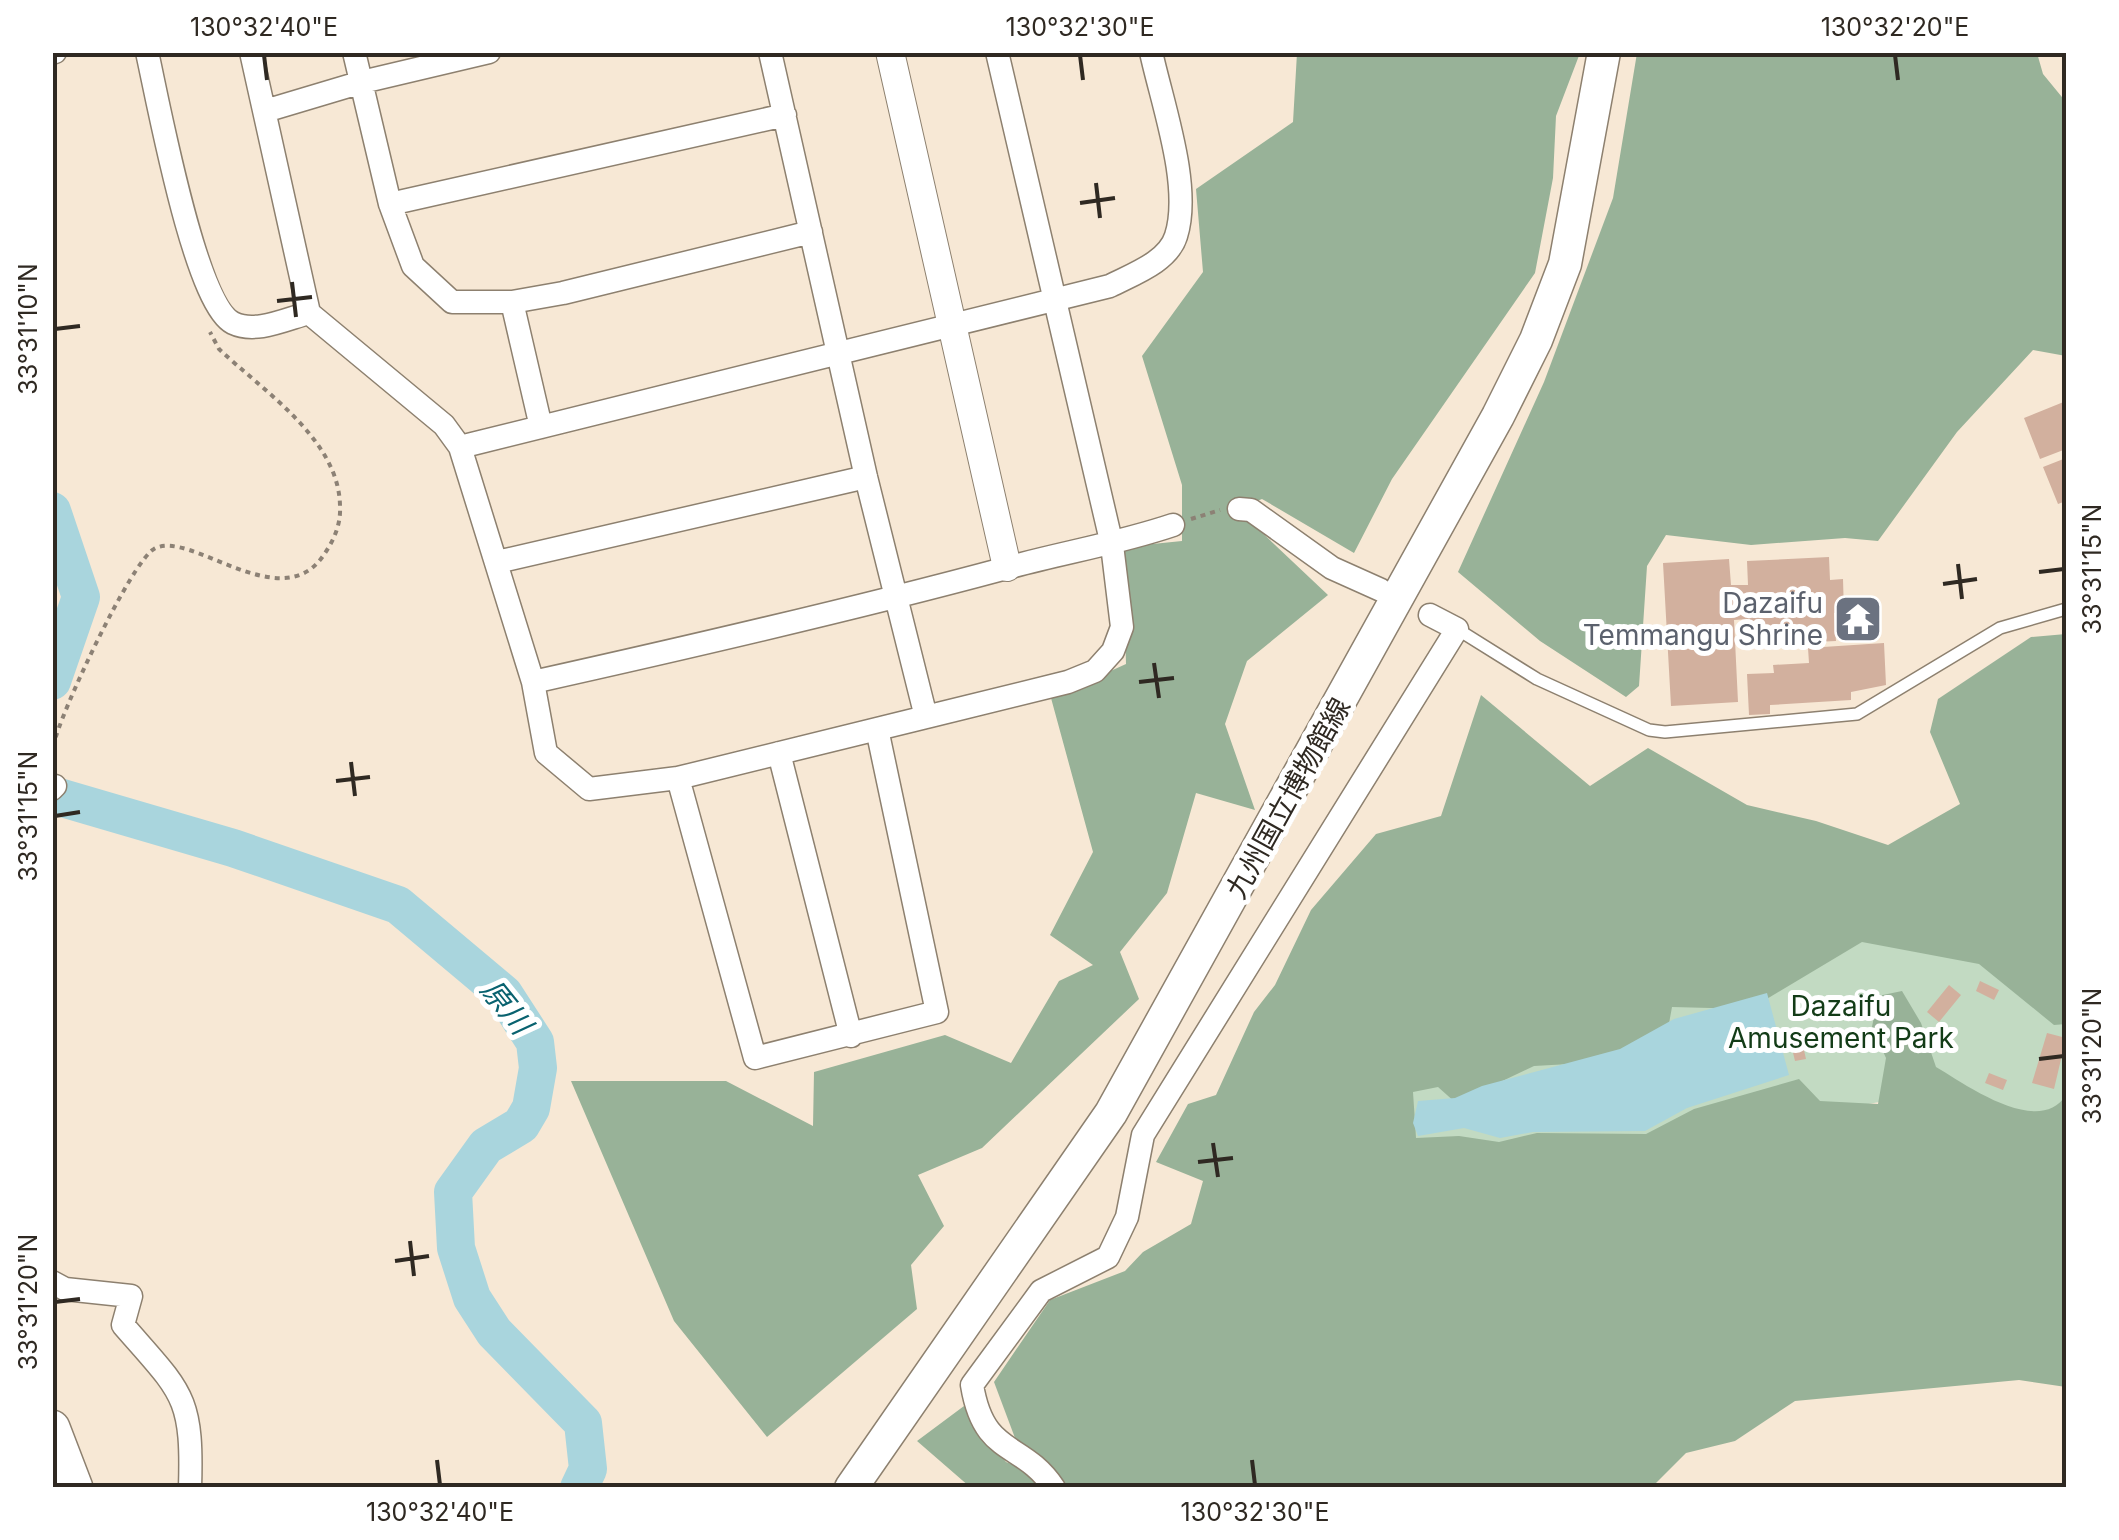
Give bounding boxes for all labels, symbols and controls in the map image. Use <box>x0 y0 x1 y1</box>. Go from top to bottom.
text: 130°32'40"E <box>190 12 338 42</box>
text: 130°32'30"E <box>1006 12 1154 42</box>
text: 130°32'20"E <box>1821 12 1969 42</box>
text: 33°31'10"N <box>13 263 43 395</box>
text: 33°31'15"N <box>2077 504 2107 634</box>
place label: Dazaifu Temmangu Shrine <box>1583 586 1823 652</box>
temple icon: Dazaifu Temmangu Shrine <box>1832 593 1884 645</box>
street label: 九州国立博物館線 <box>1219 692 1357 904</box>
text: 33°31'15"N <box>13 751 43 881</box>
water label: 原川 <box>474 972 542 1043</box>
text: 33°31'20"N <box>2077 988 2107 1124</box>
park label: Dazaifu Amusement Park <box>1728 989 1954 1055</box>
text: 33°31'20"N <box>13 1234 43 1370</box>
text: 130°32'40"E <box>366 1497 514 1527</box>
text: 130°32'30"E <box>1181 1497 1329 1527</box>

